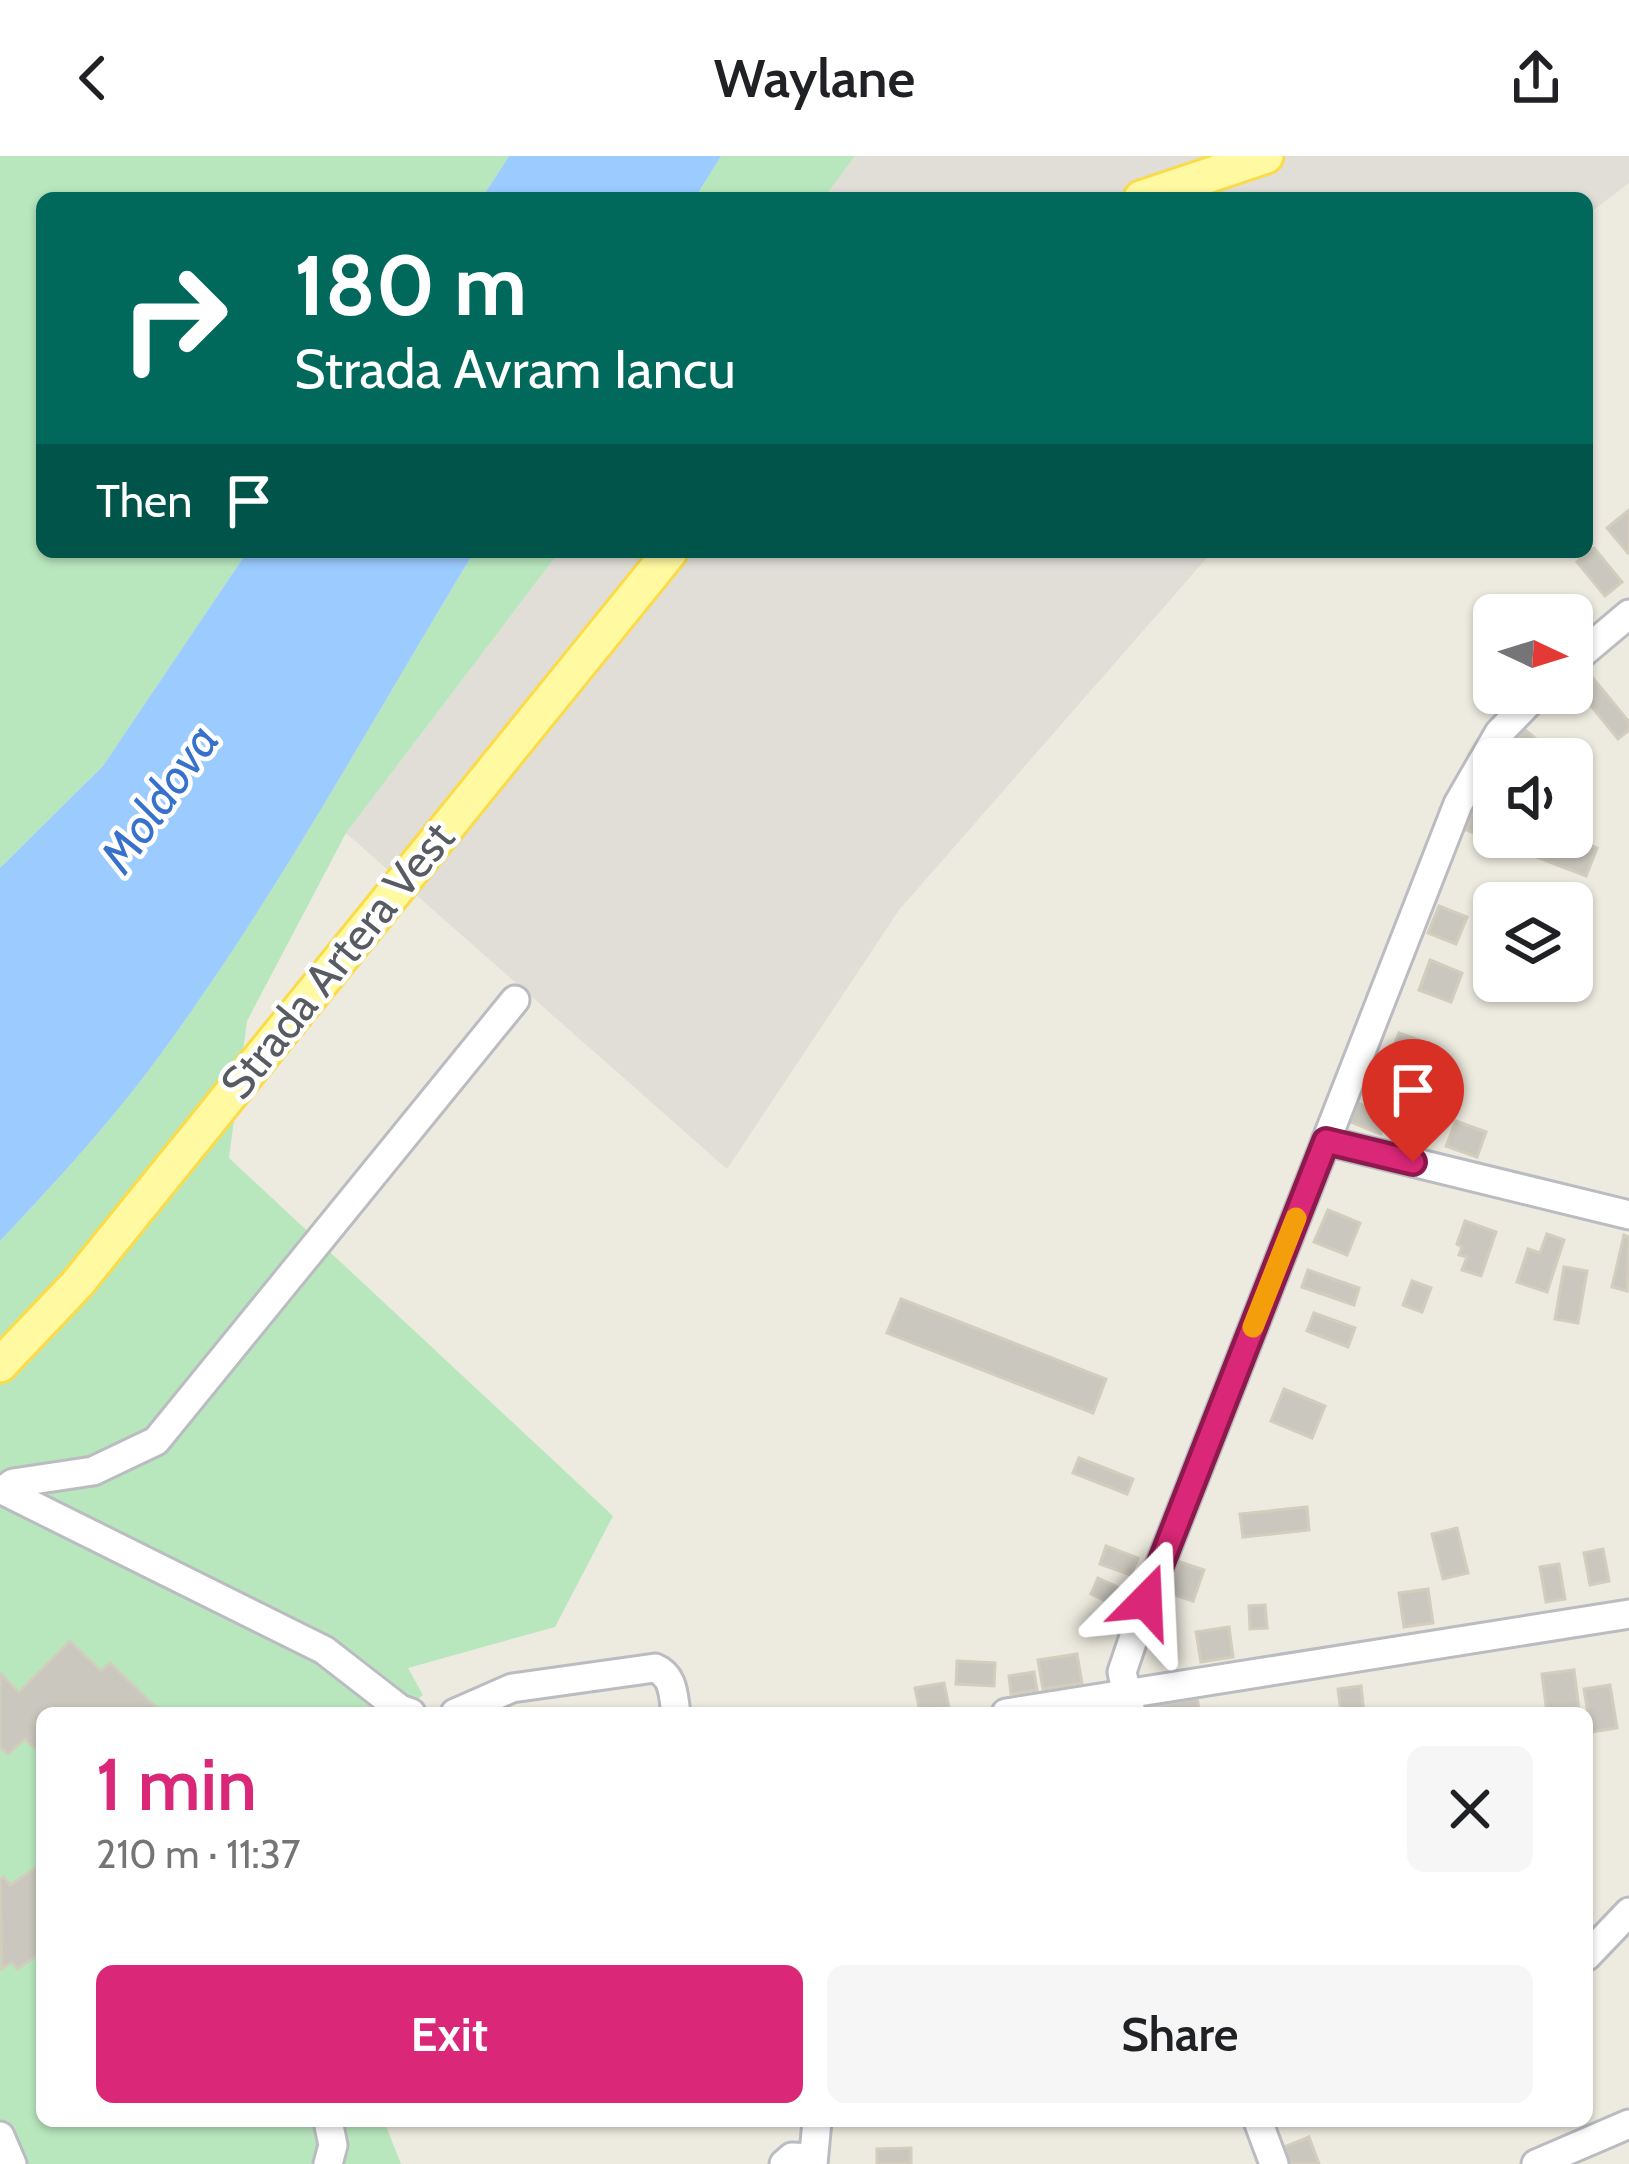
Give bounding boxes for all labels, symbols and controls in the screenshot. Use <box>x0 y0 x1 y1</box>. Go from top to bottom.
icon: back <box>60 45 126 111</box>
text: Waylane <box>714 45 915 111</box>
icon: share <box>1503 45 1569 111</box>
text: 180 m <box>294 234 527 336</box>
icon: right <box>96 240 252 396</box>
text: Strada Avram Iancu <box>294 336 736 402</box>
icon: arrive <box>216 468 282 534</box>
text: Then <box>96 474 192 528</box>
north arrow <box>1473 594 1593 714</box>
map controls <box>1473 594 1593 1002</box>
water label: Moldova <box>87 713 231 884</box>
button: sound <box>1473 738 1593 858</box>
street label: Strada Artera Vest <box>209 811 465 1109</box>
button: layers <box>1473 882 1593 1002</box>
pin <box>1362 1039 1464 1162</box>
icon: arrive <box>1380 1057 1446 1123</box>
position arrow <box>1083 1538 1209 1664</box>
text: 1 min <box>96 1741 257 1828</box>
button: close <box>1407 1746 1533 1872</box>
text: 210 m · 11:37 <box>96 1830 300 1878</box>
button: Exit <box>96 1965 803 2103</box>
button: Share <box>827 1965 1533 2103</box>

